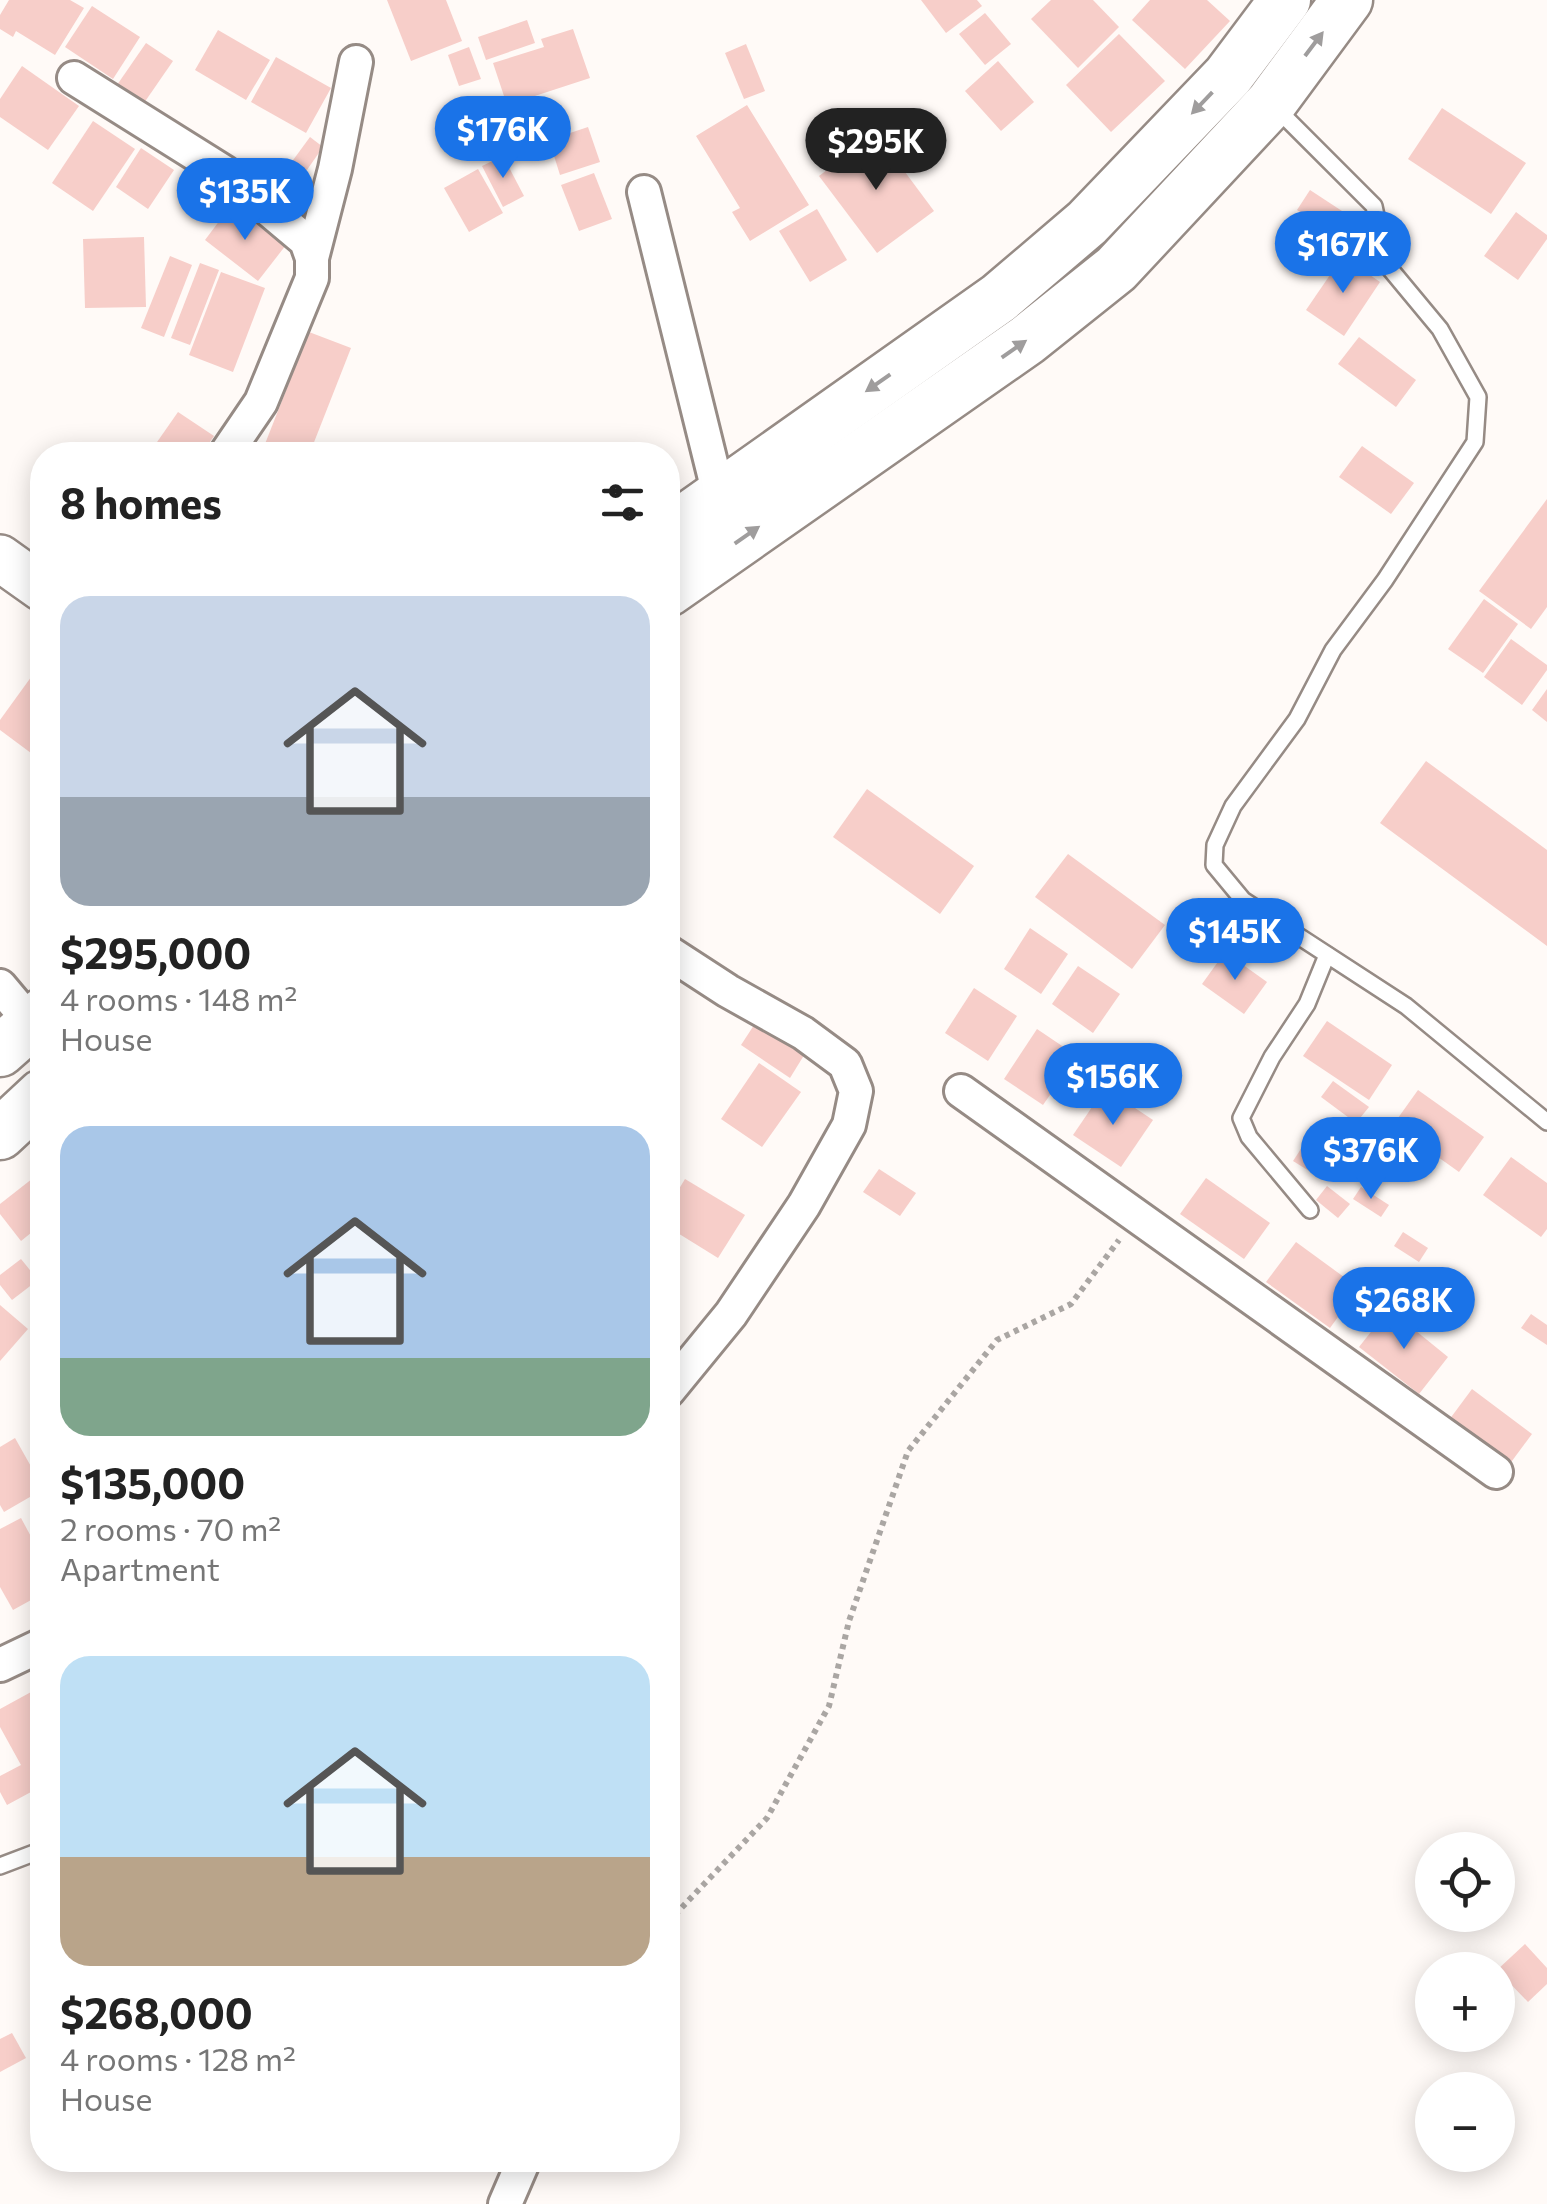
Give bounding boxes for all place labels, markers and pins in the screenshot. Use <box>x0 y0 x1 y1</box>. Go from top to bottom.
pin: $176K <box>433 96 573 181</box>
pin: $295K <box>806 108 946 193</box>
pin: $135K <box>175 158 315 243</box>
pin: $167K <box>1273 211 1413 296</box>
pin: $145K <box>1165 898 1305 983</box>
pin: $156K <box>1043 1043 1183 1128</box>
pin: $376K <box>1301 1117 1441 1202</box>
pin: $268K <box>1334 1267 1474 1352</box>

